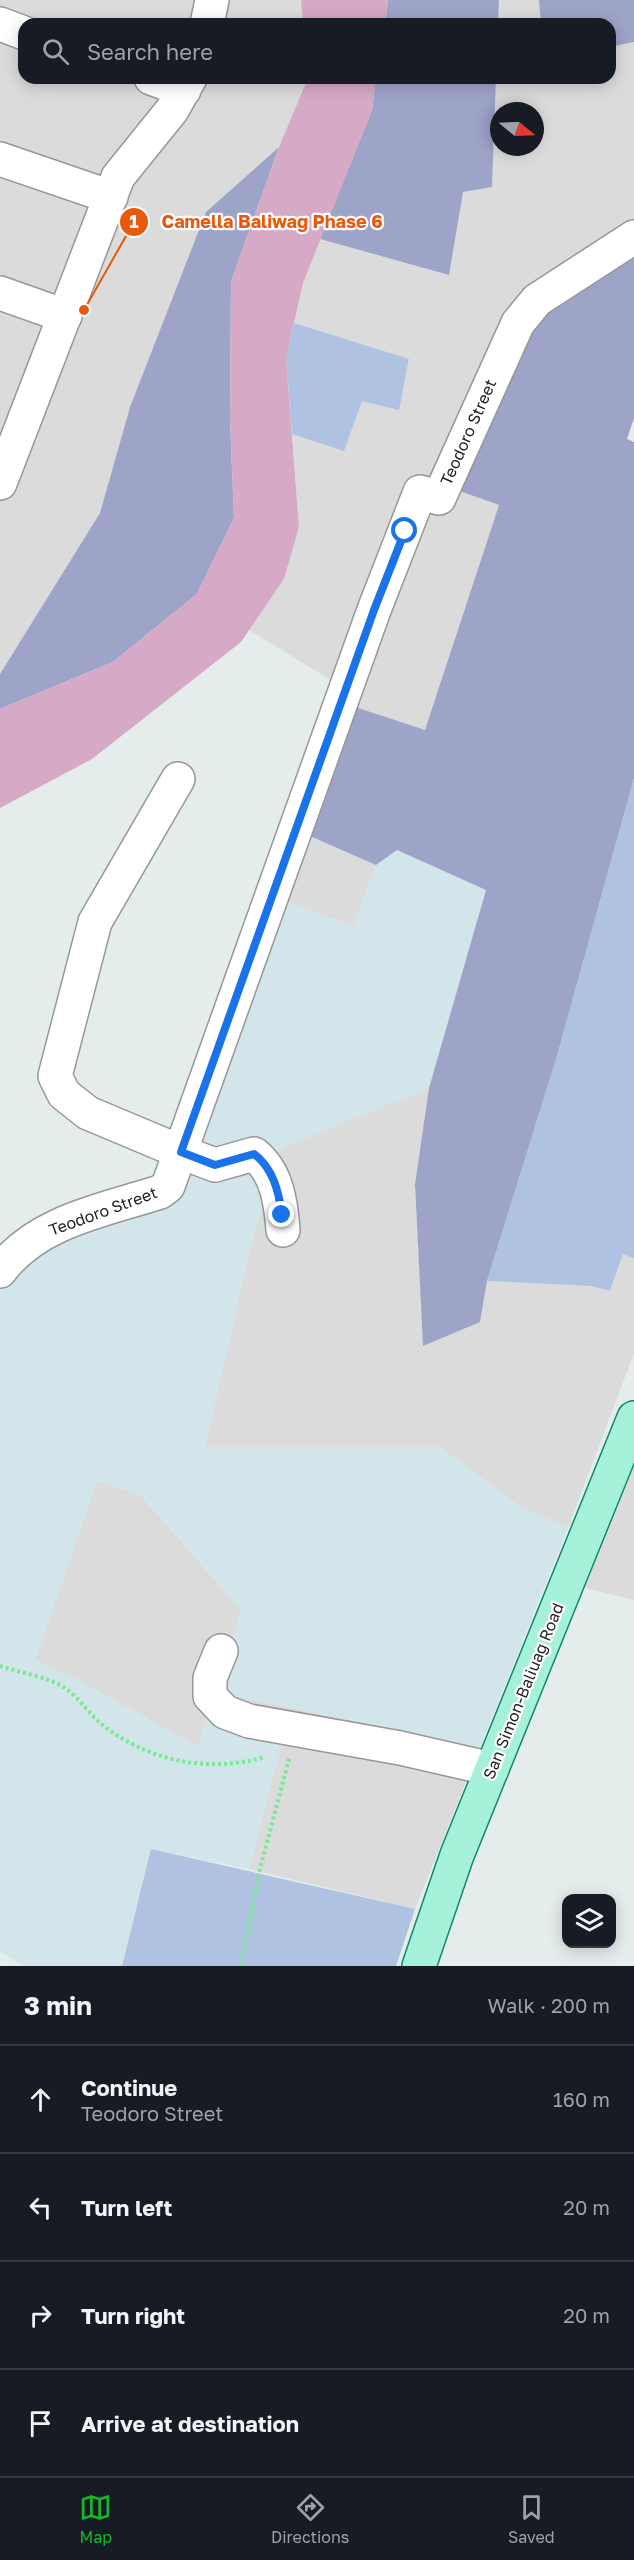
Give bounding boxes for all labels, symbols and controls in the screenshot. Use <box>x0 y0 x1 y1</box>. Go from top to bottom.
search box <box>18 18 616 84</box>
icon: search <box>39 35 72 68</box>
text: Search here <box>87 38 213 65</box>
north arrow <box>490 102 544 156</box>
callout: Camella Baliwag Phase 6 <box>119 204 394 240</box>
text: 1 <box>129 210 139 232</box>
text: Camella Baliwag Phase 6 <box>161 210 383 232</box>
street label: Teodoro Street <box>436 376 500 488</box>
route start <box>391 517 417 543</box>
street label: Teodoro Street <box>46 1182 160 1240</box>
route end <box>268 1201 294 1227</box>
street label: San Simon-Baliuag Road <box>478 1600 568 1782</box>
map controls <box>562 1894 616 1948</box>
button: layers <box>562 1894 616 1948</box>
text: 3 min <box>24 1990 92 2021</box>
text: Walk · 200 m <box>488 1993 610 2017</box>
text: Continue <box>81 2074 177 2101</box>
icon: ahead <box>24 2083 57 2116</box>
text: 160 m <box>553 2087 610 2111</box>
text: Teodoro Street <box>81 2101 223 2125</box>
icon: left <box>24 2191 57 2224</box>
text: Turn left <box>81 2194 172 2221</box>
text: 20 m <box>563 2195 610 2219</box>
icon: right <box>24 2299 57 2332</box>
text: Turn right <box>81 2302 185 2329</box>
text: 20 m <box>563 2303 610 2327</box>
icon: arrive <box>24 2407 57 2440</box>
text: Arrive at destination <box>81 2410 299 2437</box>
tab: Map <box>79 2491 112 2547</box>
tab: Directions <box>271 2491 349 2547</box>
tab: Saved <box>508 2491 555 2547</box>

